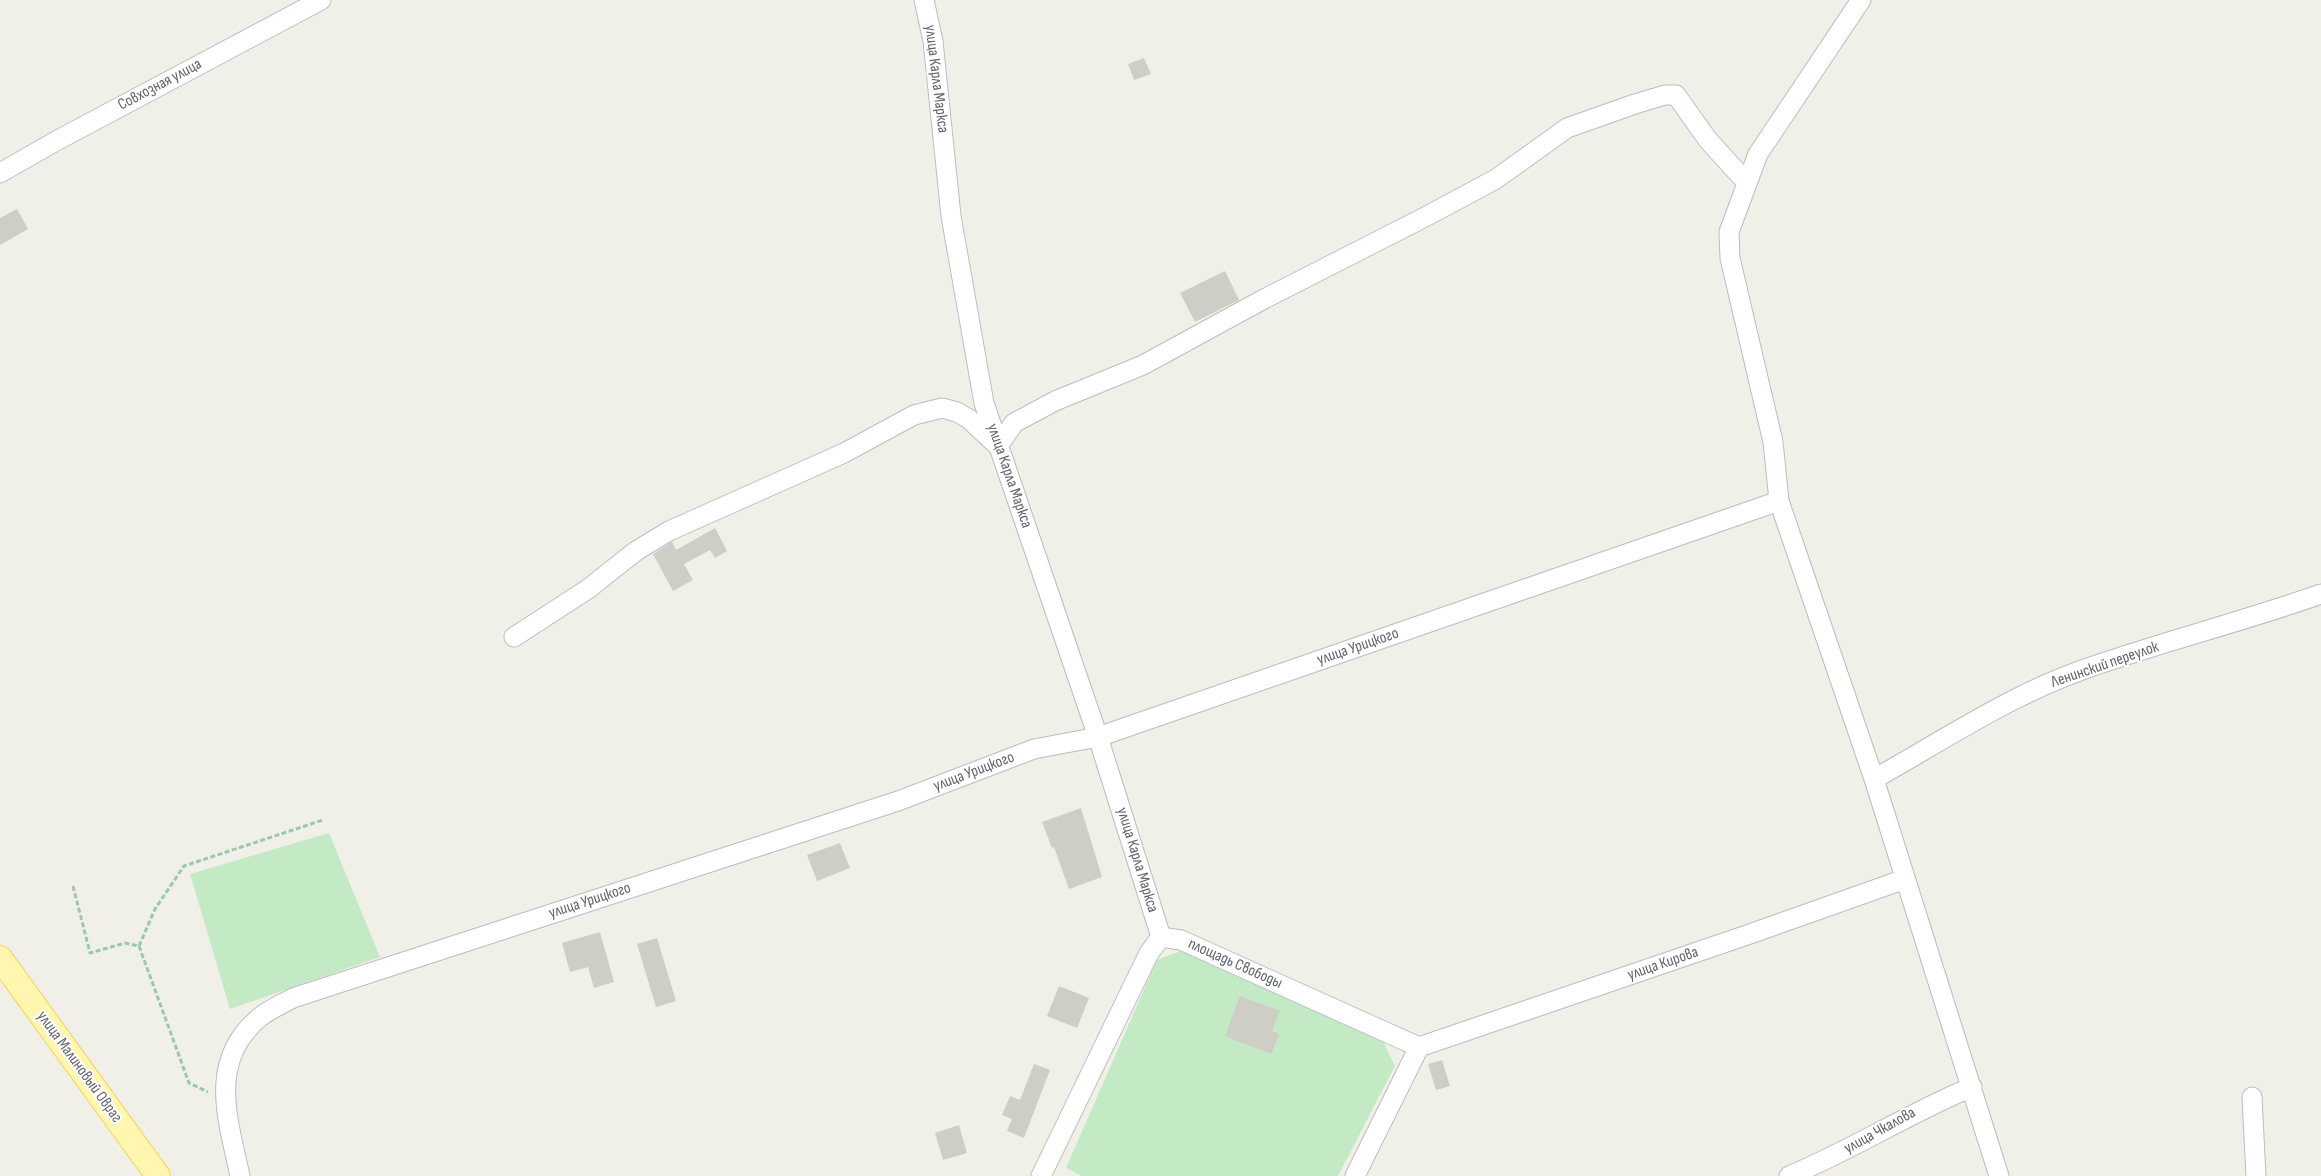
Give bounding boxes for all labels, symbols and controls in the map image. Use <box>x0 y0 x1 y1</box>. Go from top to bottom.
street label: улица Карла Маркса <box>920 24 952 134</box>
street label: Совхозная улица <box>115 55 205 115</box>
street label: улица Карла Маркса <box>982 421 1036 531</box>
street label: улица Урицкого <box>1315 624 1401 670</box>
street label: Ленинский переулок <box>2049 638 2161 692</box>
street label: улица Урицкого <box>931 748 1017 796</box>
street label: улица Карла Маркса <box>1112 805 1162 915</box>
street label: улица Урицкого <box>547 879 633 923</box>
street label: площадь Свободы <box>1185 935 1285 993</box>
street label: улица Кирова <box>1625 943 1701 985</box>
street label: улица Малиновый Овраг <box>32 1008 126 1126</box>
street label: улица Чкалова <box>1841 1104 1919 1158</box>

